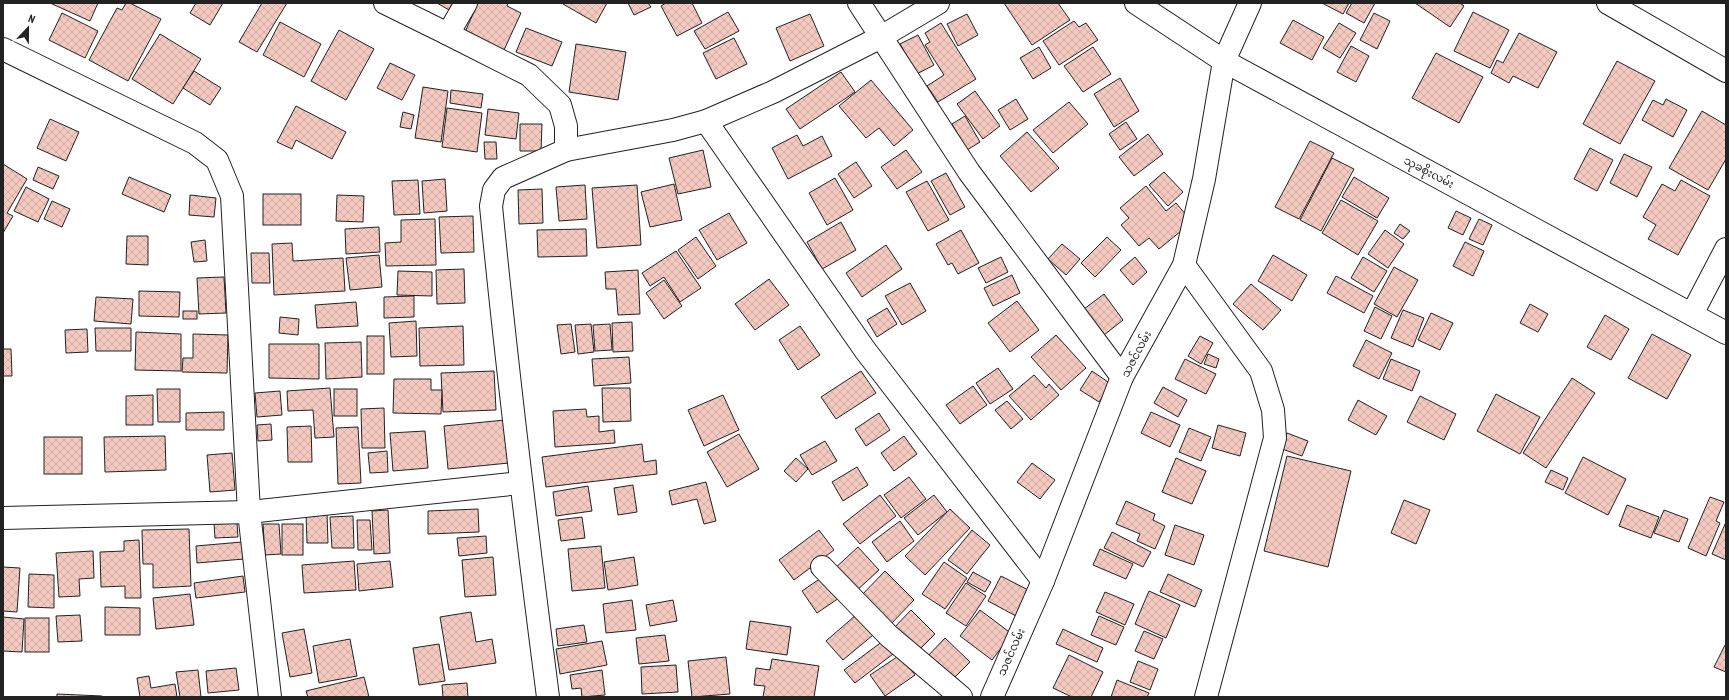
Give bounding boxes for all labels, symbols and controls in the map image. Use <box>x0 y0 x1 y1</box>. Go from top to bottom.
north arrow <box>8 8 48 48</box>
text: N <box>26 11 37 26</box>
street label: သုခစိုးလမ်း <box>1401 153 1457 193</box>
street label: သဇင်လမ်း <box>1118 328 1154 380</box>
street label: သဇင်လမ်း <box>994 626 1028 678</box>

